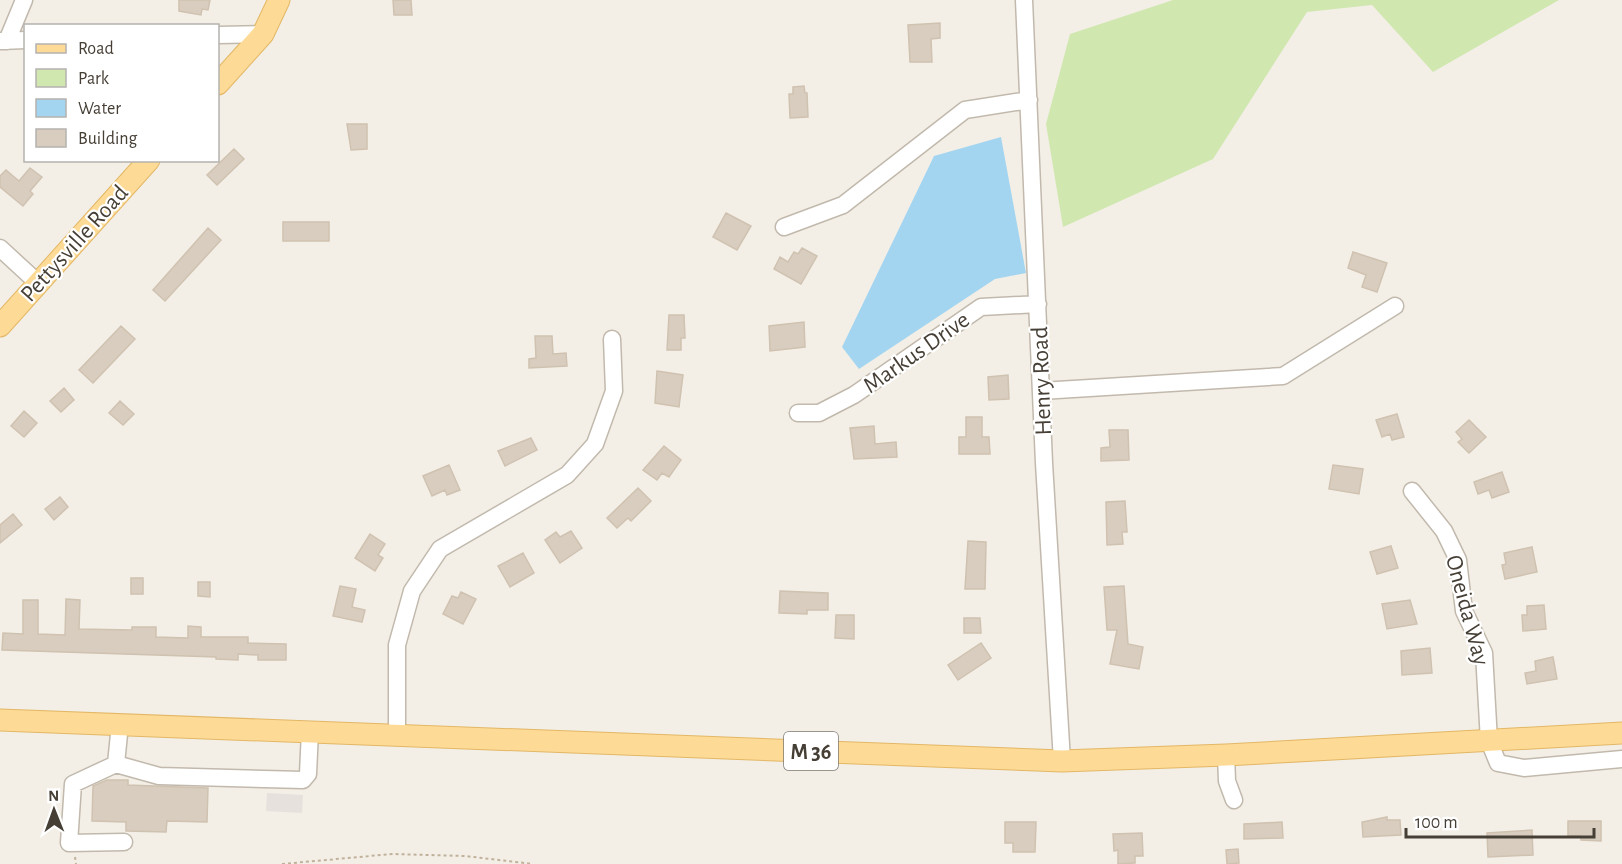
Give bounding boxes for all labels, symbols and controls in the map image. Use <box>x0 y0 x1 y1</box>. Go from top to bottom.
legend <box>24 24 219 162</box>
text: Road <box>78 40 114 58</box>
text: Park <box>78 70 110 88</box>
text: Water <box>78 100 121 118</box>
text: Building <box>78 130 138 148</box>
street label: Pettysville Road <box>16 181 133 307</box>
street label: Markus Drive <box>859 308 974 398</box>
street label: Henry Road <box>1028 326 1056 436</box>
street label: Oneida Way <box>1441 553 1493 668</box>
road number: M 36 <box>784 732 838 770</box>
north arrow <box>24 780 84 840</box>
text: N <box>48 788 59 804</box>
scale bar <box>1406 801 1594 839</box>
text: 100 m <box>1415 814 1458 832</box>

